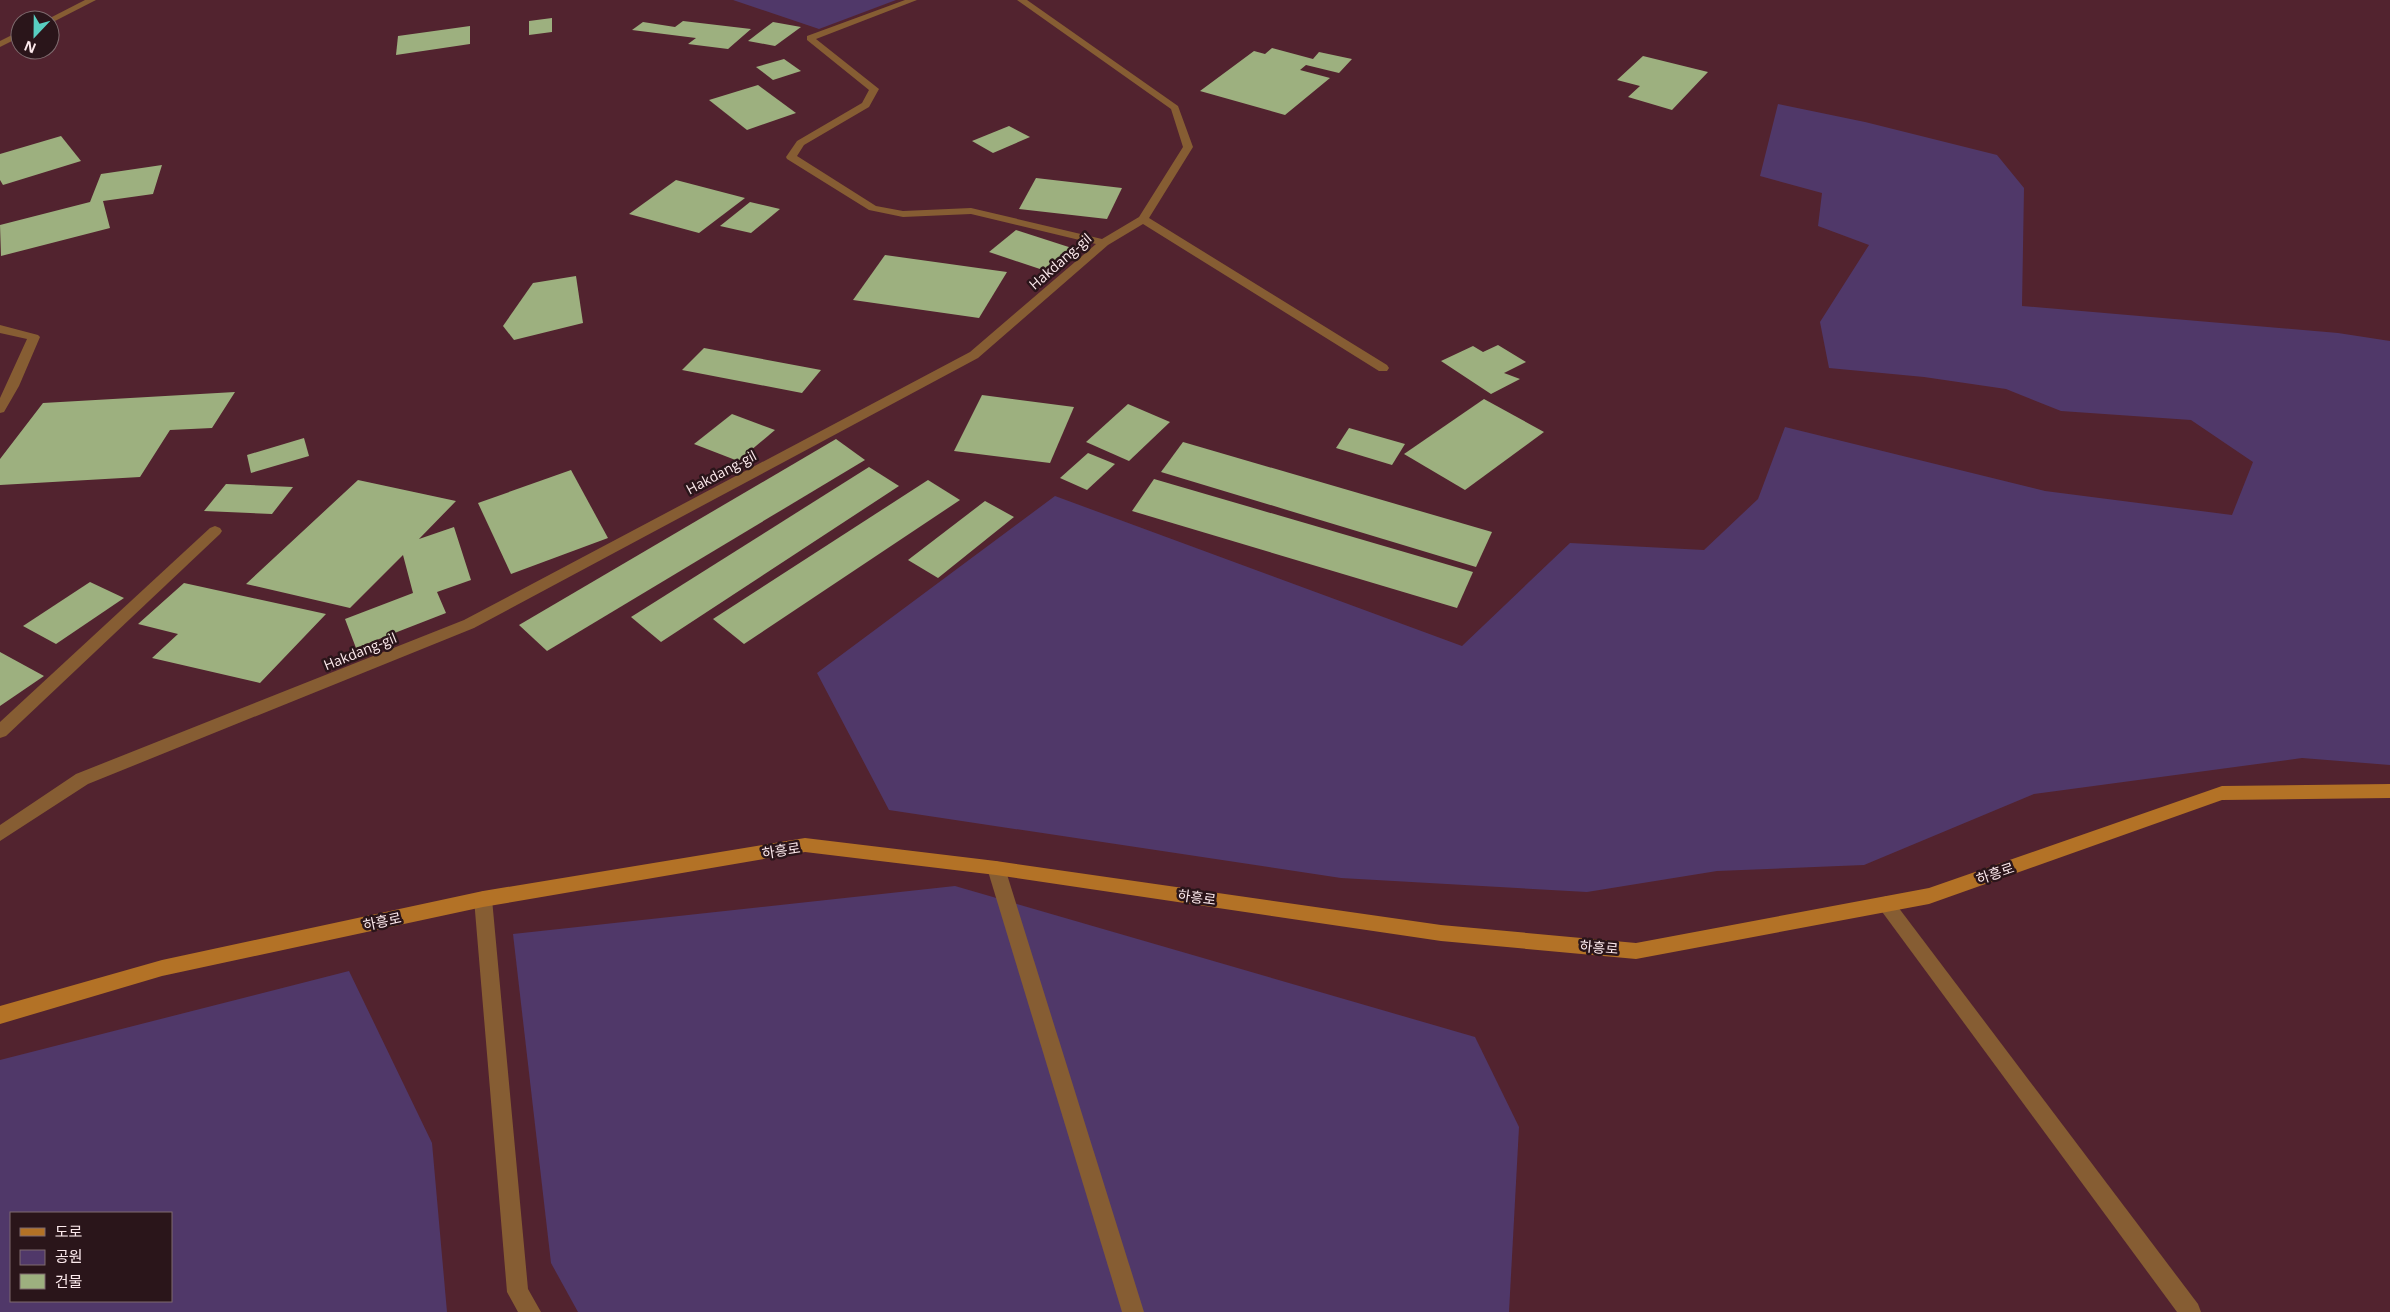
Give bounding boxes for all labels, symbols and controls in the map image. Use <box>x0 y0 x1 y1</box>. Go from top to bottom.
north arrow <box>10 10 60 60</box>
text: N <box>21 37 39 58</box>
street label: Hakdang-gil <box>1025 229 1095 293</box>
street label: Hakdang-gil <box>682 445 760 499</box>
street label: Hakdang-gil <box>321 628 399 674</box>
street label: 하흥로 <box>760 838 802 862</box>
street label: 하흥로 <box>1974 858 2016 888</box>
street label: 하흥로 <box>1177 885 1218 909</box>
street label: 하흥로 <box>361 908 403 934</box>
street label: 하흥로 <box>1579 936 1619 958</box>
legend <box>10 1212 172 1302</box>
text: 도로 <box>55 1221 83 1241</box>
text: 공원 <box>55 1246 83 1266</box>
text: 건물 <box>55 1271 83 1291</box>

